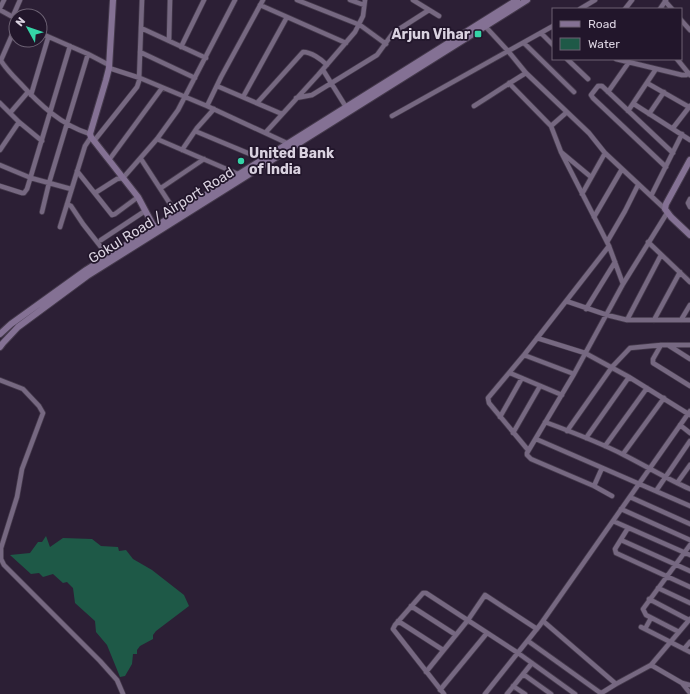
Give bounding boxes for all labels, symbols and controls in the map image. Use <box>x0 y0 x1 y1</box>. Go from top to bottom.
north arrow <box>8 8 48 48</box>
legend <box>552 8 682 60</box>
text: N <box>13 15 28 29</box>
text: Road <box>588 17 616 31</box>
place label: Arjun Vihar <box>392 26 471 43</box>
marker: Arjun Vihar <box>473 29 483 39</box>
text: Water <box>588 37 620 51</box>
place label: United Bank of India <box>249 145 335 178</box>
marker: United Bank of India <box>236 156 246 166</box>
street label: Gokul Road / Airport Road <box>85 164 237 267</box>

